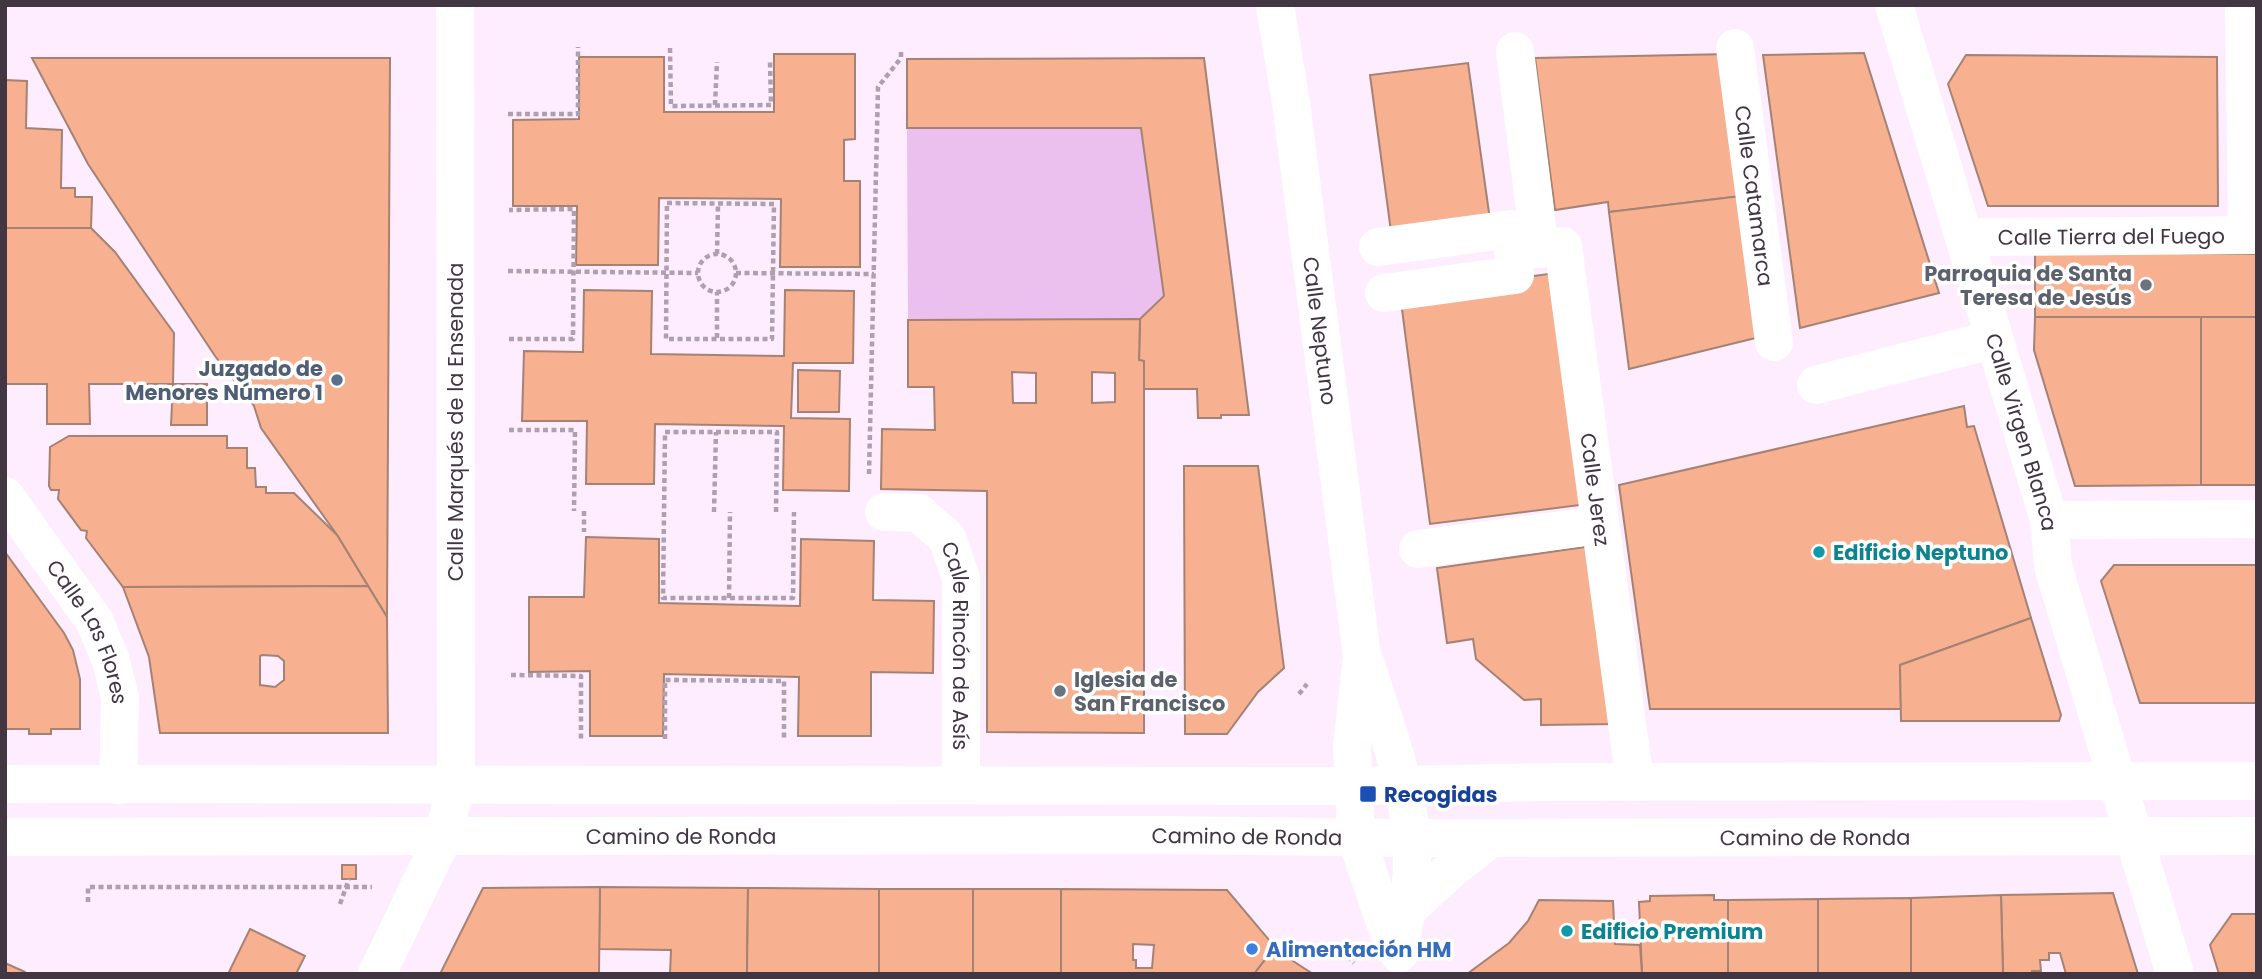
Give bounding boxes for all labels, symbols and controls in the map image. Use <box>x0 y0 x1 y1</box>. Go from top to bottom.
street label: Calle Catamarca <box>1728 103 1781 288</box>
street label: Calle Tierra del Fuego <box>1998 221 2225 251</box>
street label: Calle Neptuno <box>1296 255 1344 407</box>
place label: Parroquia de Santa Teresa de Jesús <box>1924 259 2132 312</box>
street label: Calle Marqués de la Ensenada <box>441 263 470 581</box>
marker: Parroquia de Santa Teresa de Jesús <box>2138 277 2154 293</box>
street label: Calle Virgen Blanca <box>1979 329 2064 532</box>
place label: Juzgado de Menores Número 1 <box>125 354 323 407</box>
marker: Juzgado de Menores Número 1 <box>329 372 345 388</box>
street label: Calle Jerez <box>1574 431 1618 548</box>
street label: Calle Rincón de Asís <box>935 537 976 750</box>
place label: Edificio Neptuno <box>1833 538 2009 567</box>
marker: Edificio Neptuno <box>1811 544 1827 560</box>
street label: Calle Las Flores <box>40 553 135 704</box>
place label: Iglesia de San Francisco <box>1074 665 1225 718</box>
marker: Iglesia de San Francisco <box>1052 683 1068 699</box>
place label: Recogidas <box>1384 780 1497 809</box>
marker: Recogidas <box>1358 784 1378 804</box>
street label: Camino de Ronda <box>1151 820 1343 852</box>
street label: Camino de Ronda <box>586 821 776 850</box>
street label: Camino de Ronda <box>1720 822 1910 852</box>
place label: Edificio Premium <box>1581 917 1763 946</box>
marker: Edificio Premium <box>1559 923 1575 939</box>
place label: Alimentación HM <box>1266 935 1452 964</box>
marker: Alimentación HM <box>1244 941 1260 957</box>

